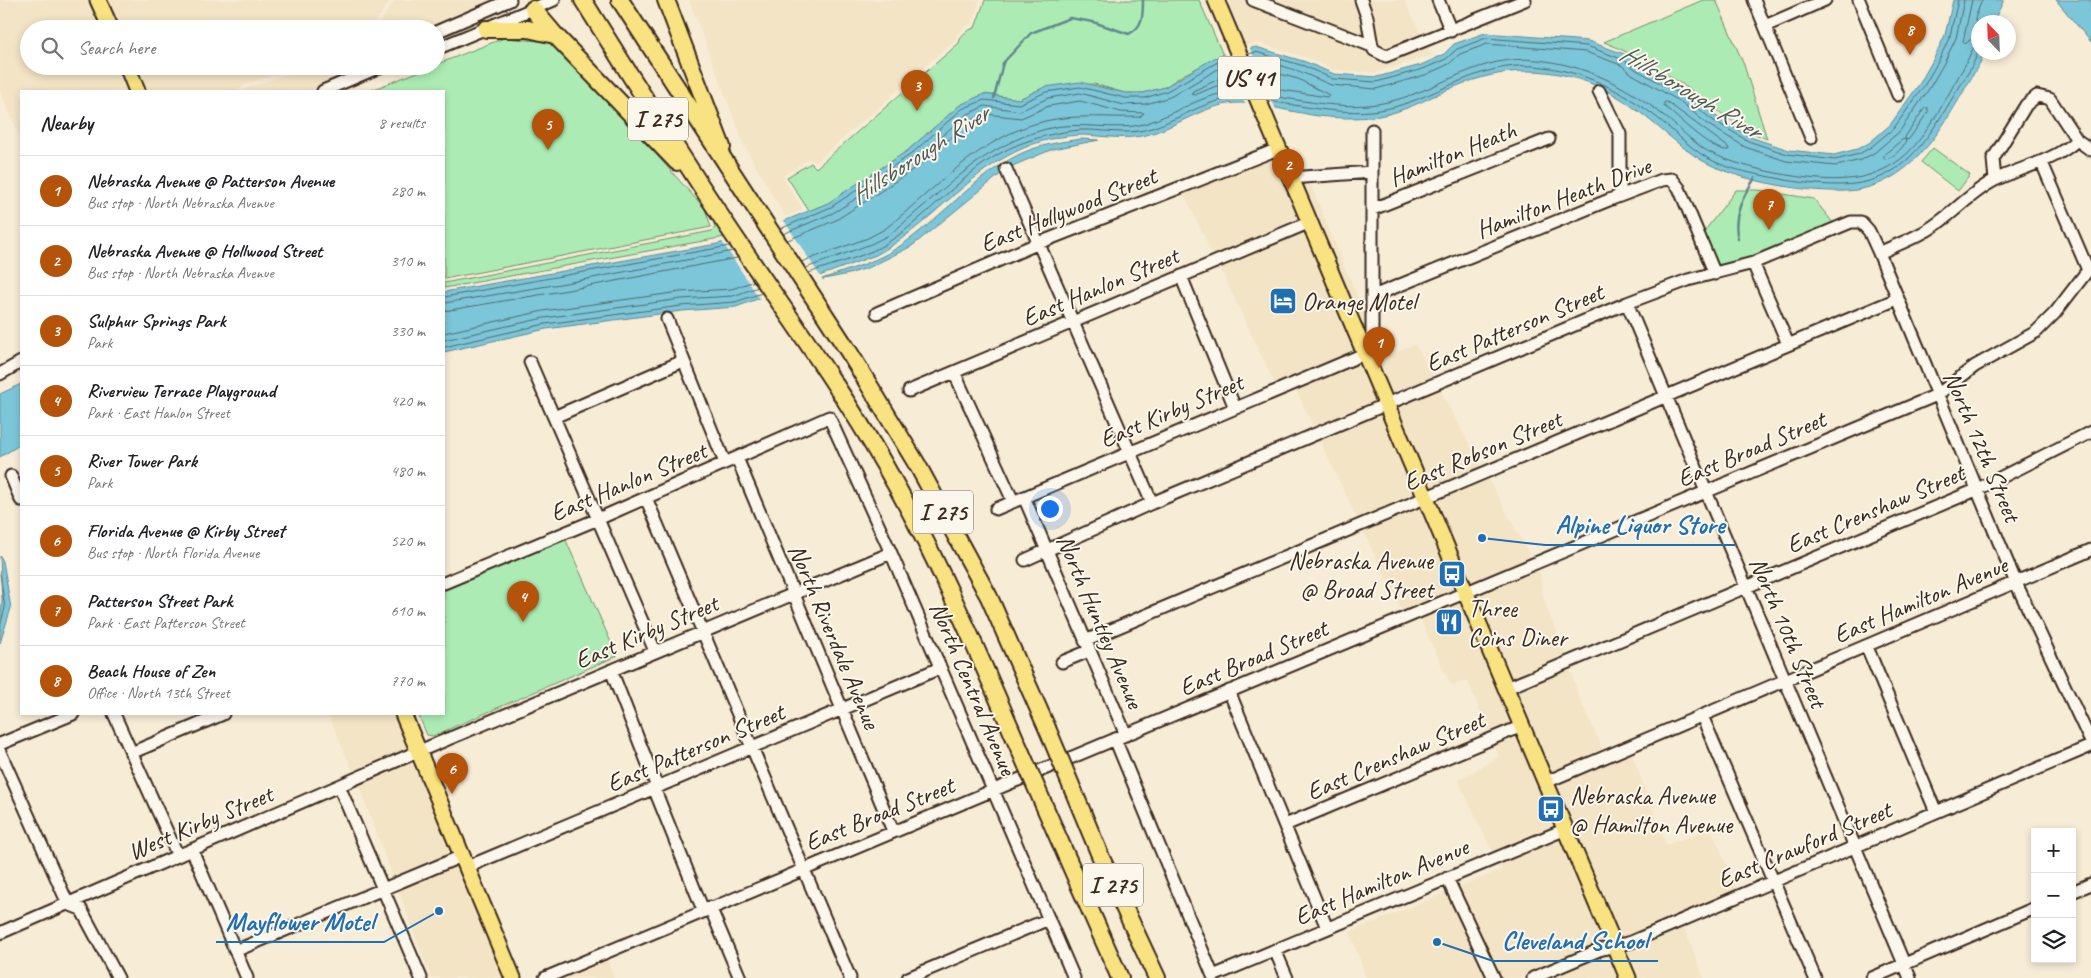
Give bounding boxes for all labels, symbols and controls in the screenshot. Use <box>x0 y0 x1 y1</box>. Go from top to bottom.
pin: 8 <box>1894 14 1926 55</box>
north arrow <box>1971 15 2016 60</box>
search box <box>20 20 445 75</box>
icon: search <box>38 34 66 62</box>
text: Search here <box>78 36 155 60</box>
water label: Hillsborough River <box>1614 36 1771 149</box>
road number: US 41 <box>1218 56 1280 100</box>
pin: 3 <box>901 70 933 111</box>
water label: Hillsborough River <box>844 95 999 212</box>
road number: I 275 <box>628 98 688 140</box>
pin: 5 <box>532 109 564 150</box>
text: Nearby <box>40 110 93 136</box>
text: 8 results <box>378 113 425 133</box>
street label: Hamilton Heath <box>1384 114 1521 194</box>
pin: 2 <box>1272 149 1304 190</box>
street label: Hamilton Heath Drive <box>1471 149 1657 246</box>
street label: East Hollywood Street <box>976 159 1164 260</box>
text: Nebraska Avenue @ Patterson Avenue <box>87 169 334 193</box>
text: 1 <box>52 181 60 201</box>
text: 280 m <box>391 181 425 201</box>
pin: 7 <box>1753 189 1785 230</box>
text: Bus stop · North Nebraska Avenue <box>87 193 274 213</box>
text: Nebraska Avenue @ Hollwood Street <box>87 239 322 263</box>
street label: East Hanlon Street <box>1017 239 1186 334</box>
text: 2 <box>52 251 60 271</box>
text: 310 m <box>391 251 425 271</box>
text: Bus stop · North Nebraska Avenue <box>87 263 274 283</box>
street label: East Patterson Street <box>1421 275 1610 380</box>
hotel icon: Orange Motel <box>1268 286 1298 316</box>
place label: Orange Motel <box>1302 286 1421 318</box>
text: Sulphur Springs Park <box>87 309 226 333</box>
text: 3 <box>52 321 60 341</box>
text: 330 m <box>391 321 425 341</box>
pin: 1 <box>1363 327 1395 368</box>
text: Park <box>87 333 112 353</box>
street label: East Kirby Street <box>1095 365 1250 455</box>
street label: North 12th Street <box>1936 366 2029 529</box>
text: Riverview Terrace Playground <box>87 379 275 403</box>
text: 4 <box>52 391 60 411</box>
text: 420 m <box>391 391 425 411</box>
street label: East Robson Street <box>1399 402 1569 499</box>
street label: East Broad Street <box>1672 402 1833 494</box>
text: Park · East Hanlon Street <box>87 403 230 423</box>
street label: East Hanlon Street <box>545 434 714 529</box>
text: River Tower Park <box>87 449 197 473</box>
street label: East Crenshaw Street <box>1782 456 1972 561</box>
text: 5 <box>53 461 59 481</box>
text: 480 m <box>391 461 425 481</box>
text: Park <box>87 473 112 493</box>
road number: I 275 <box>913 491 973 534</box>
your location <box>1037 496 1063 522</box>
callout: Alpine Liquor Store <box>1545 504 1735 545</box>
text: Alpine Liquor Store <box>1555 508 1727 541</box>
text: Florida Avenue @ Kirby Street <box>87 519 284 543</box>
street label: North Huntley Avenue <box>1049 530 1152 715</box>
text: 6 <box>52 531 60 551</box>
text: 520 m <box>391 531 425 551</box>
street label: North Riverdale Avenue <box>781 539 888 735</box>
text: Bus stop · North Florida Avenue <box>87 543 259 563</box>
place label: Nebraska Avenue @ Broad Street <box>1288 545 1436 606</box>
street label: East Hamilton Avenue <box>1829 548 2014 651</box>
street label: North 10th Street <box>1742 552 1835 715</box>
bus stop icon: Nebraska Avenue @ Broad Street <box>1437 559 1467 589</box>
pin: 4 <box>507 581 539 622</box>
street label: East Kirby Street <box>570 586 725 676</box>
text: Patterson Street Park <box>87 589 232 613</box>
place label: Three Coins Diner <box>1468 593 1570 654</box>
street label: North Central Avenue <box>922 597 1025 782</box>
text: 7 <box>52 601 60 621</box>
text: 610 m <box>391 601 425 621</box>
restaurant icon: Three Coins Diner <box>1434 607 1464 637</box>
street label: East Broad Street <box>1174 611 1335 703</box>
text: Park · East Patterson Street <box>87 613 245 633</box>
text: Beach House of Zen <box>87 659 215 683</box>
text: 8 <box>52 671 60 691</box>
text: 770 m <box>391 671 425 691</box>
text: Office · North 13th Street <box>87 683 230 703</box>
street label: East Patterson Street <box>602 695 791 800</box>
street label: East Crenshaw Street <box>1302 703 1492 808</box>
pin: 6 <box>436 753 468 794</box>
street label: East Broad Street <box>800 768 961 858</box>
street label: West Kirby Street <box>123 777 280 868</box>
place label: Nebraska Avenue @ Hamilton Avenue <box>1570 780 1734 841</box>
street label: East Crawford Street <box>1713 793 1899 896</box>
bus stop icon: Nebraska Avenue @ Hamilton Avenue <box>1536 794 1566 824</box>
map controls <box>2031 828 2076 963</box>
button: + <box>2031 828 2076 873</box>
street label: East Hamilton Avenue <box>1290 830 1475 933</box>
road number: I 275 <box>1083 864 1143 906</box>
button: − <box>2031 873 2076 918</box>
callout: Mayflower Motel <box>216 901 384 942</box>
text: Mayflower Motel <box>226 905 379 938</box>
button: layers <box>2031 918 2076 963</box>
callout: Cleveland School <box>1493 920 1658 961</box>
text: Cleveland School <box>1502 924 1652 957</box>

